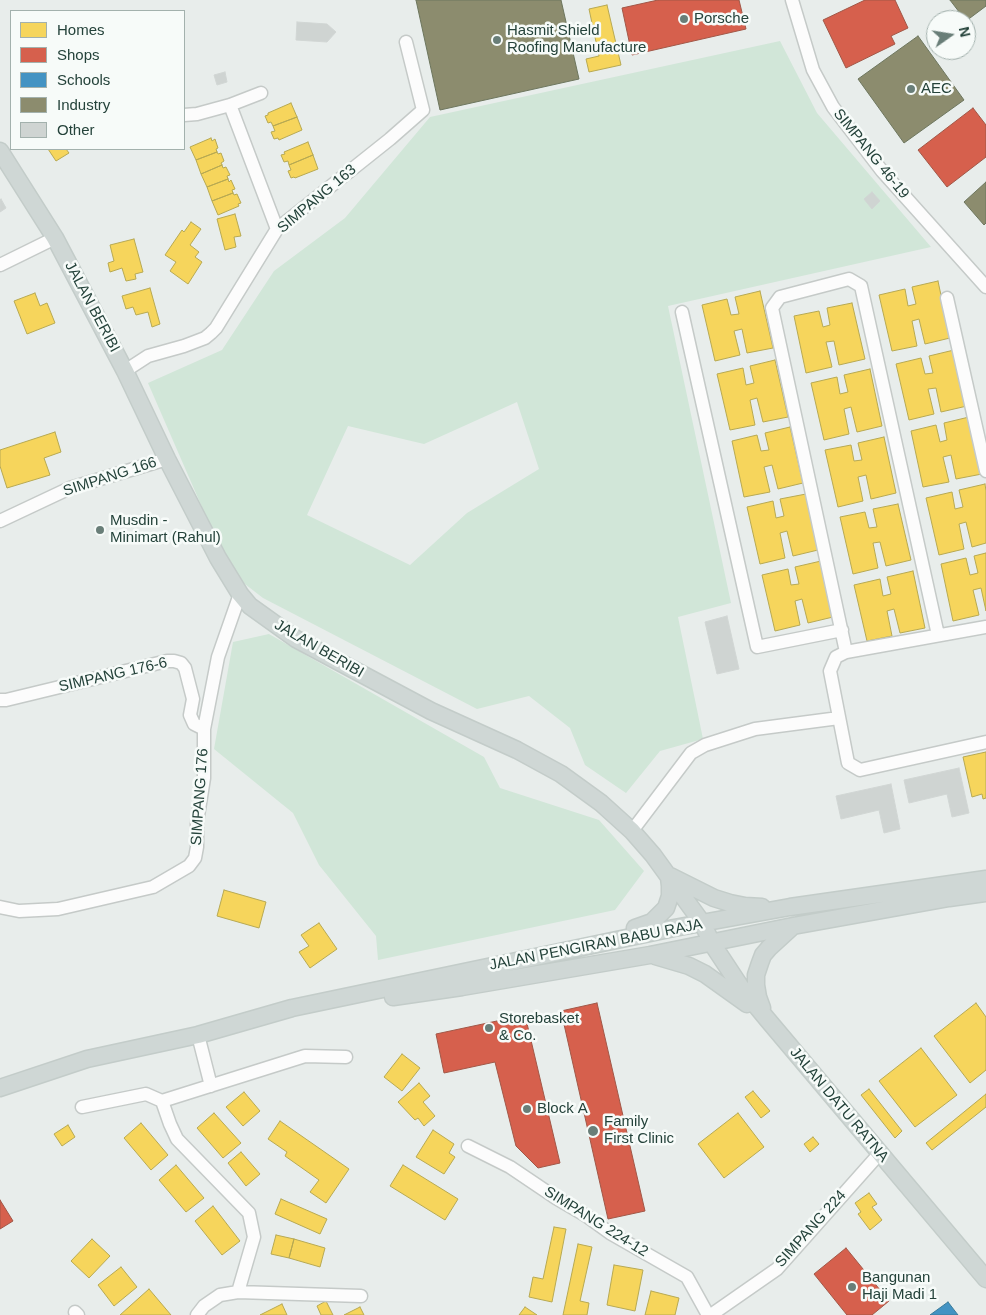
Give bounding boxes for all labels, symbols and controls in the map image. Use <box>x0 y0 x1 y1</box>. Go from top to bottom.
legend <box>10 10 185 150</box>
place label: Porsche <box>694 10 749 28</box>
north arrow <box>926 10 976 60</box>
marker: Porsche <box>678 13 690 25</box>
text: Homes <box>57 21 105 38</box>
place label: Hasmit Shield Roofing Manufacture <box>507 22 646 57</box>
text: N <box>956 25 974 39</box>
marker: Hasmit Shield Roofing Manufacture <box>491 34 503 46</box>
text: Shops <box>57 46 100 63</box>
text: Schools <box>57 71 110 88</box>
place label: AEC <box>921 80 952 98</box>
marker: AEC <box>905 83 917 95</box>
text: Industry <box>57 96 110 113</box>
street label: SIMPANG 46-19 <box>829 105 913 203</box>
text: Other <box>57 121 95 138</box>
street label: SIMPANG 163 <box>274 161 360 237</box>
street label: JALAN BERIBI <box>61 259 123 355</box>
street label: SIMPANG 166 <box>61 453 159 501</box>
place label: Musdin - Minimart (Rahul) <box>110 512 221 547</box>
marker: Musdin - Minimart (Rahul) <box>94 524 106 536</box>
street label: JALAN BERIBI <box>271 616 367 682</box>
street label: SIMPANG 176-6 <box>57 654 169 696</box>
street label: SIMPANG 176 <box>188 748 212 846</box>
street label: JALAN PENGIRAN BABU RAJA <box>488 915 704 975</box>
place label: Storebasket & Co. <box>499 1010 579 1045</box>
marker: Storebasket & Co. <box>483 1022 495 1034</box>
street label: JALAN DATU RATNA <box>786 1044 892 1166</box>
place label: Block A <box>537 1100 588 1118</box>
marker: Block A <box>521 1103 533 1115</box>
place label: Family First Clinic <box>604 1113 674 1148</box>
marker: Family First Clinic <box>586 1124 600 1138</box>
street label: SIMPANG 224-12 <box>541 1183 651 1261</box>
street label: SIMPANG 224 <box>772 1187 850 1271</box>
place label: Bangunan Haji Madi 1 <box>862 1269 937 1304</box>
marker: Bangunan Haji Madi 1 <box>846 1281 858 1293</box>

